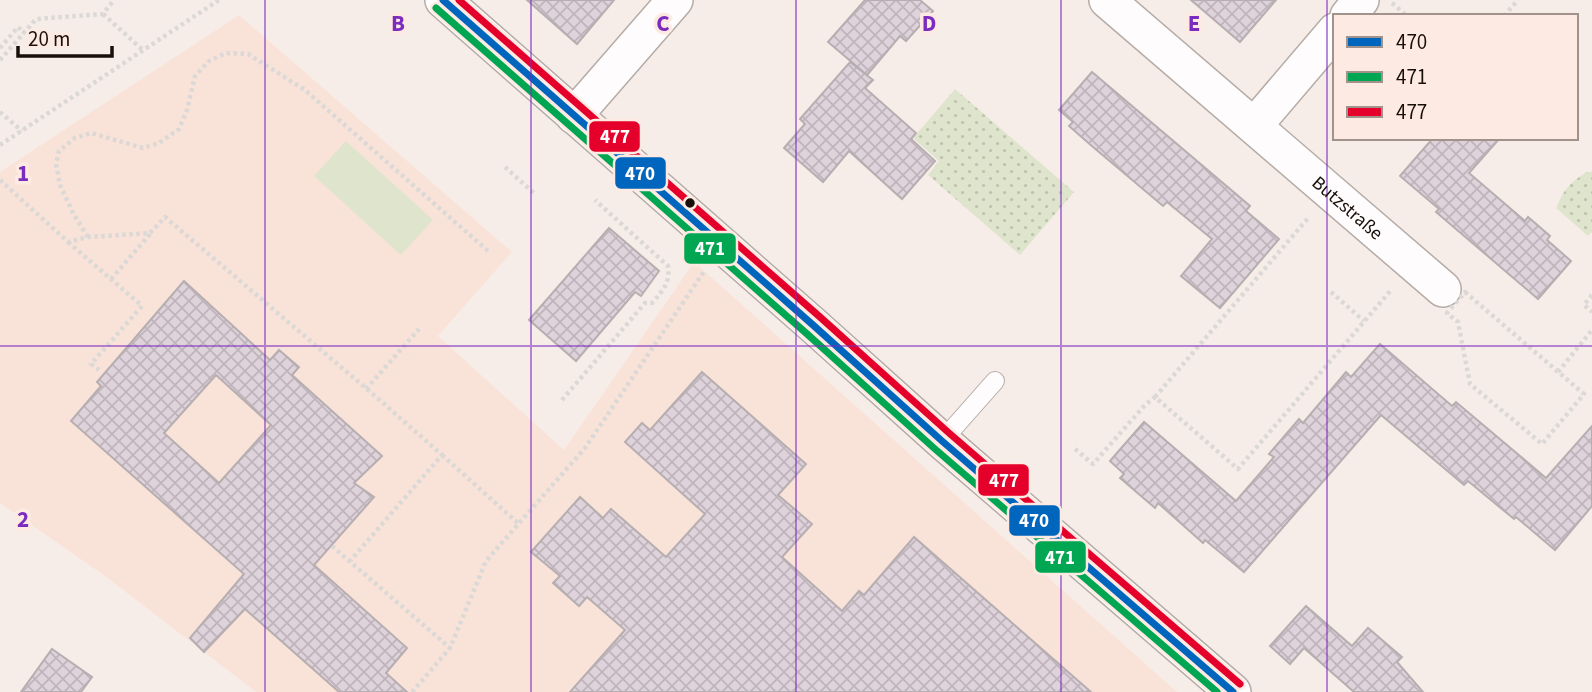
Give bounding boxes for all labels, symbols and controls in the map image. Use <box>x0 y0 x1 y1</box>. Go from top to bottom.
text: B <box>391 7 405 40</box>
text: C <box>656 7 670 40</box>
text: D <box>922 7 936 40</box>
text: E <box>1188 7 1200 40</box>
scale bar <box>18 14 112 58</box>
legend <box>1333 14 1578 140</box>
text: 20 m <box>28 24 70 54</box>
text: 470 <box>1396 27 1427 57</box>
text: 471 <box>1396 62 1427 92</box>
text: 477 <box>1396 97 1427 127</box>
line badge: 477 <box>588 120 641 153</box>
text: 477 <box>600 124 630 151</box>
line badge: 470 <box>614 156 667 190</box>
text: 1 <box>17 157 29 190</box>
text: 470 <box>625 161 655 188</box>
street label: Butzstraße <box>1306 170 1389 247</box>
unlabelled marker <box>683 196 697 210</box>
line badge: 471 <box>683 232 737 265</box>
text: 471 <box>695 236 725 263</box>
line badge: 477 <box>977 463 1030 497</box>
text: 477 <box>989 468 1019 495</box>
text: 2 <box>17 503 29 536</box>
line badge: 470 <box>1008 504 1061 537</box>
text: 470 <box>1019 508 1049 535</box>
line badge: 471 <box>1034 540 1087 574</box>
text: 471 <box>1045 545 1075 572</box>

